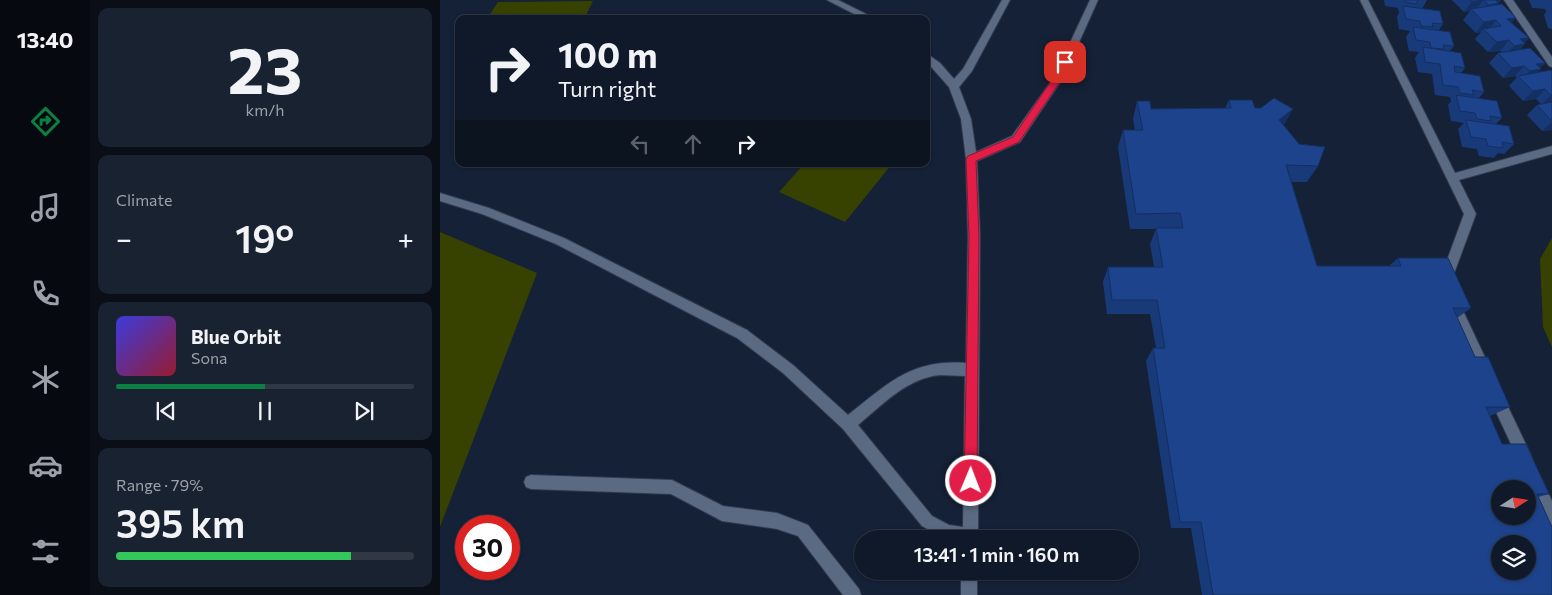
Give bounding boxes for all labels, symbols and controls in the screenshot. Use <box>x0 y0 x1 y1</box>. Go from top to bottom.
text: 13:40 <box>17 26 73 53</box>
text: 23 <box>228 28 302 107</box>
text: 100 m <box>558 32 658 75</box>
icon: right <box>475 35 540 100</box>
pin <box>1044 41 1086 83</box>
icon: arrive <box>1051 48 1079 76</box>
text: Turn right <box>558 75 656 102</box>
text: km/h <box>246 100 284 119</box>
icon: directions <box>28 104 63 139</box>
icon: left <box>626 130 654 158</box>
icon: ahead <box>679 130 707 158</box>
icon: right <box>732 130 760 158</box>
icon: music <box>28 190 63 225</box>
text: Climate <box>116 190 172 209</box>
text: 19° <box>235 214 294 261</box>
text: − <box>116 221 132 255</box>
text: + <box>398 221 414 255</box>
icon: phone <box>28 276 63 311</box>
text: Blue Orbit <box>191 325 281 348</box>
text: Sona <box>191 348 227 367</box>
icon: climate <box>28 362 63 397</box>
icon: previous <box>152 397 180 425</box>
icon: pause <box>251 397 279 425</box>
icon: next <box>350 397 378 425</box>
icon: car <box>28 448 63 483</box>
position arrow <box>944 454 996 506</box>
text: Range · 79% <box>116 475 203 494</box>
north arrow <box>1491 480 1536 525</box>
map controls <box>1491 480 1536 580</box>
text: 395 km <box>116 499 245 546</box>
speed limit sign: 30 <box>455 515 520 580</box>
icon: filters <box>28 534 63 569</box>
button: layers <box>1491 535 1536 580</box>
text: 13:41 · 1 min · 160 m <box>914 543 1079 566</box>

